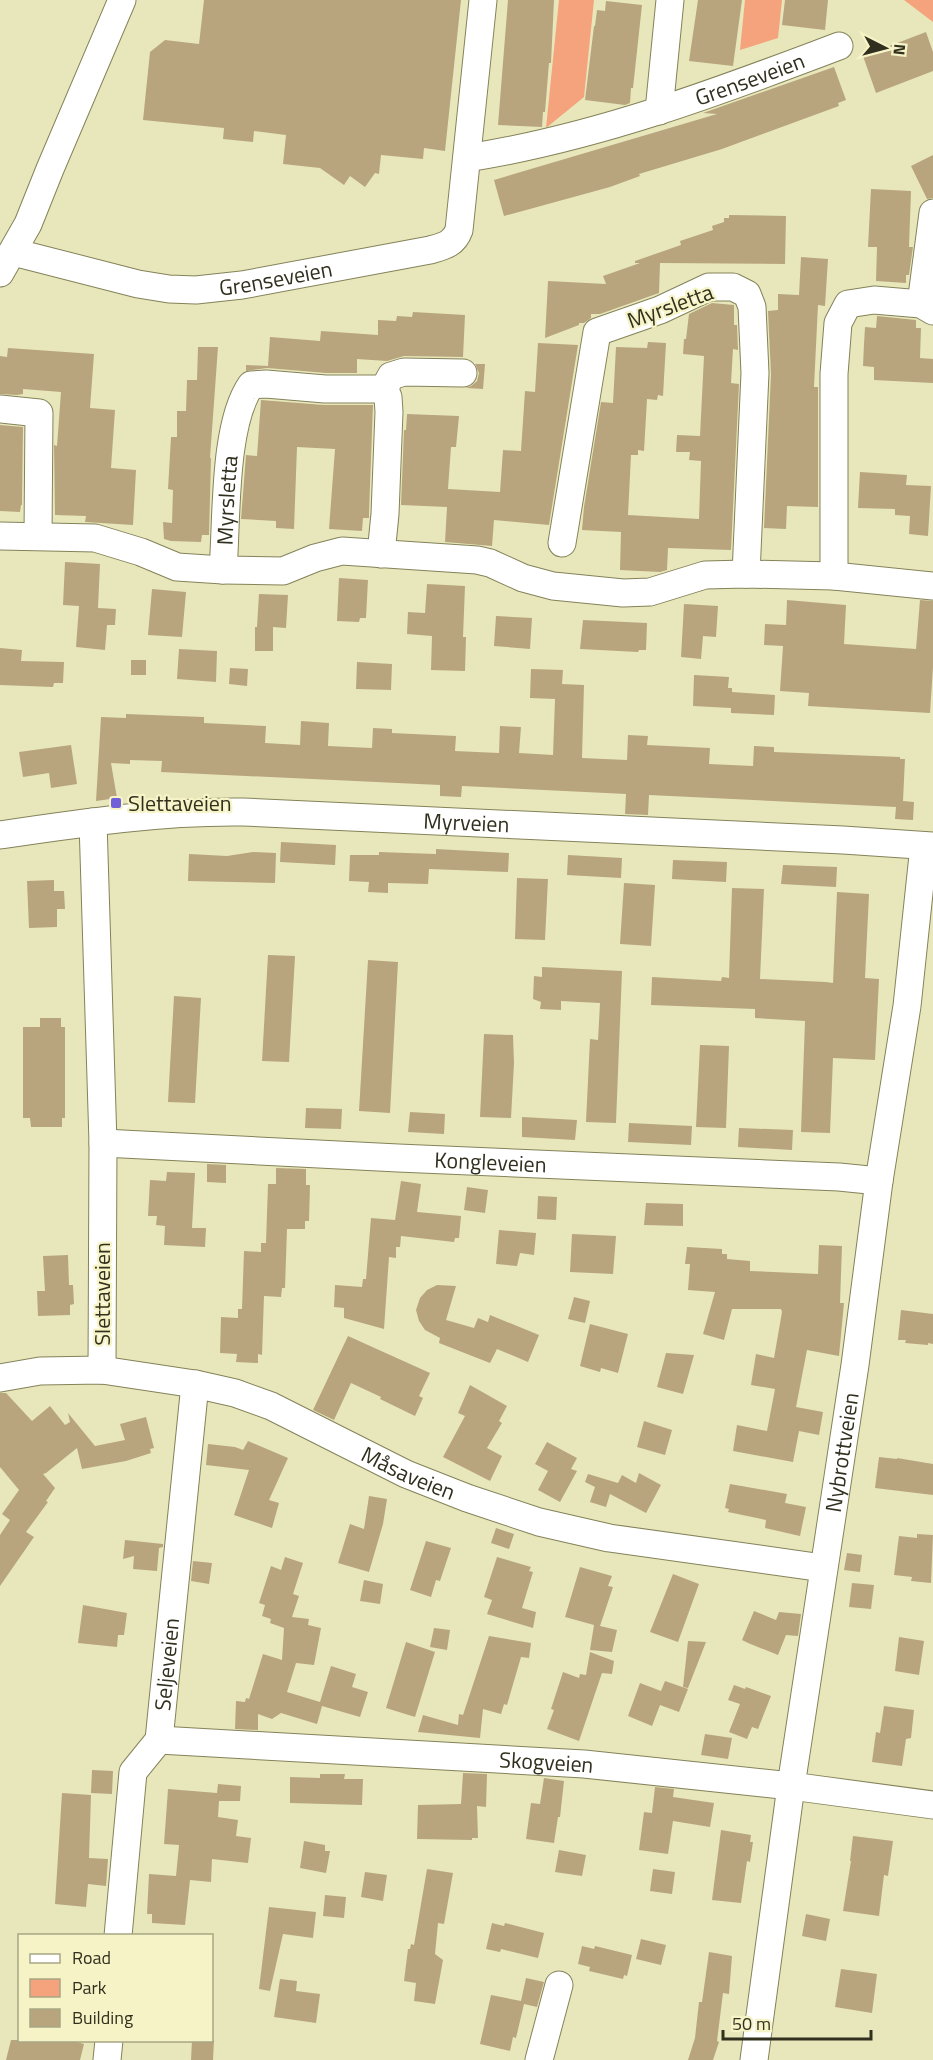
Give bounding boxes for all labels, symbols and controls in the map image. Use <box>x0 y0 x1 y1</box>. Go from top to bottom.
north arrow <box>855 18 915 78</box>
text: N <box>887 43 912 56</box>
street label: Grenseveien <box>690 44 809 115</box>
street label: Grenseveien <box>217 252 335 304</box>
street label: Myrsletta <box>622 275 718 337</box>
street label: Myrsletta <box>207 453 247 546</box>
place label: Slettaveien <box>128 786 232 820</box>
marker: Slettaveien <box>109 796 123 810</box>
street label: Myrveien <box>423 803 510 841</box>
street label: Kongleveien <box>434 1143 547 1181</box>
street label: Slettaveien <box>85 1242 119 1346</box>
street label: Nybrottveien <box>816 1390 868 1515</box>
street label: Måsaveien <box>355 1437 461 1509</box>
street label: Seljeveien <box>145 1616 188 1712</box>
street label: Skogveien <box>498 1742 595 1782</box>
legend <box>18 1934 213 2042</box>
text: Road <box>72 1944 111 1971</box>
text: Park <box>72 1974 107 2001</box>
scale bar <box>723 2003 872 2041</box>
text: Building <box>72 2004 133 2031</box>
text: 50 m <box>732 2010 771 2037</box>

